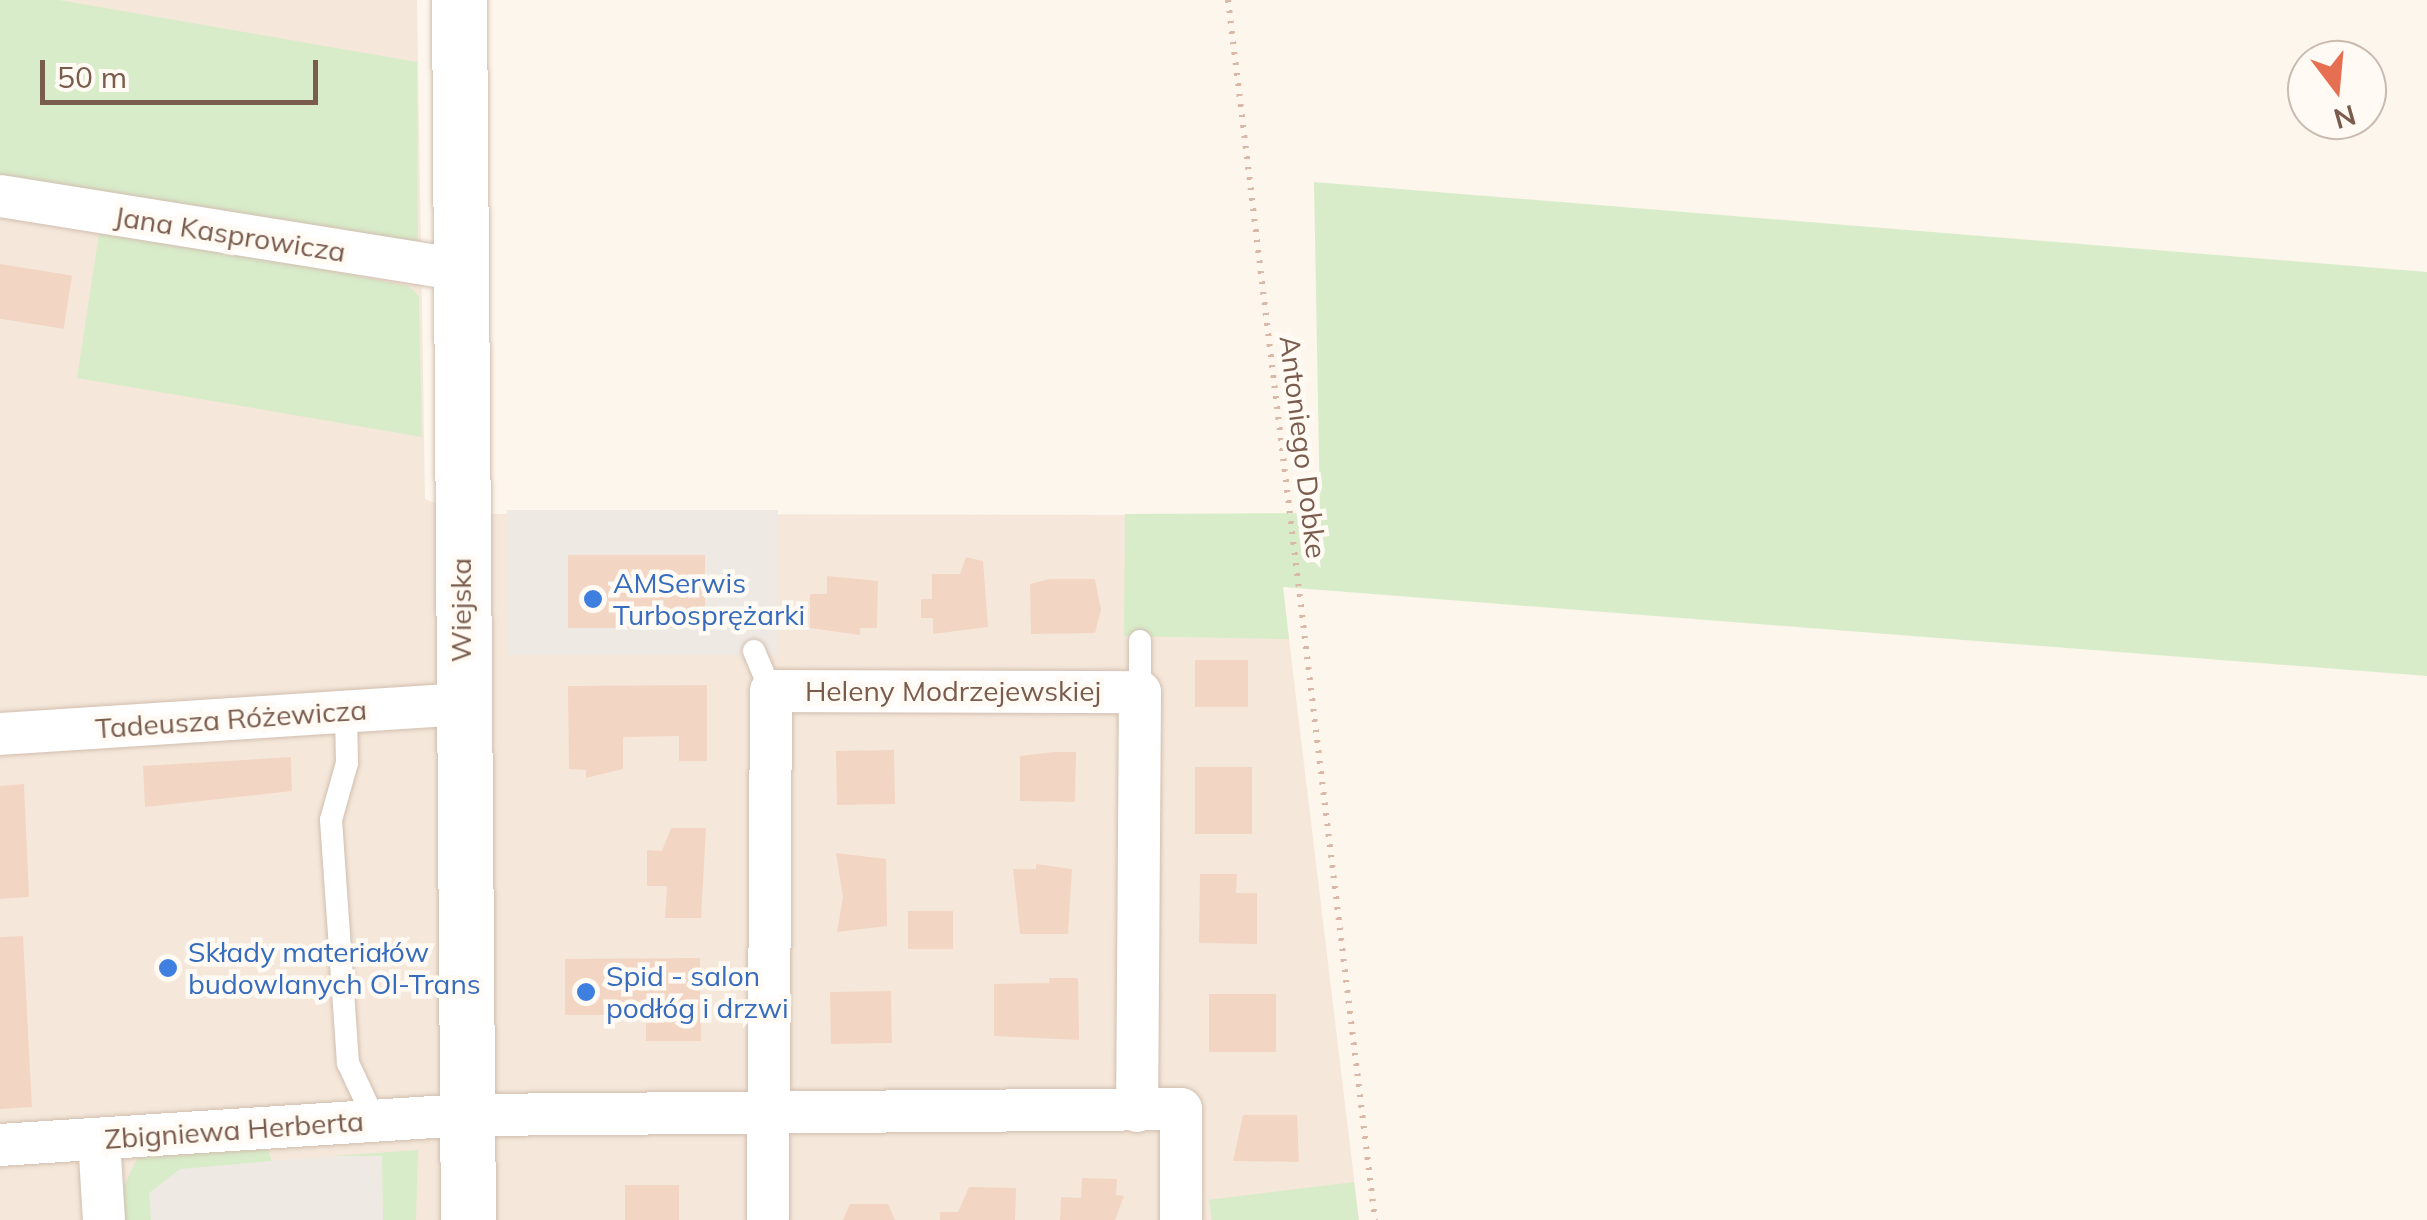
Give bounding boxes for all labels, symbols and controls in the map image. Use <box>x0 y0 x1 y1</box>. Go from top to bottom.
scale bar <box>45 40 322 102</box>
north arrow <box>2287 40 2387 140</box>
text: 50 m <box>57 58 127 96</box>
text: N <box>2330 98 2360 137</box>
street label: Jana Kasprowicza <box>112 199 348 269</box>
street label: Antoniego Dobke <box>1273 334 1333 560</box>
street label: Wiejska <box>444 558 478 662</box>
place label: AMSerwis Turbosprężarki <box>613 566 805 632</box>
marker: AMSerwis Turbosprężarki <box>582 588 604 610</box>
street label: Heleny Modrzejewskiej <box>805 674 1101 708</box>
street label: Tadeusza Różewicza <box>94 693 368 745</box>
place label: Składy materiałów budowlanych Ol-Trans <box>188 935 481 1001</box>
marker: Składy materiałów budowlanych Ol-Trans <box>157 957 179 979</box>
place label: Spid - salon podłóg i drzwi <box>606 959 789 1025</box>
marker: Spid - salon podłóg i drzwi <box>575 981 597 1003</box>
street label: Zbigniewa Herberta <box>103 1104 365 1156</box>

